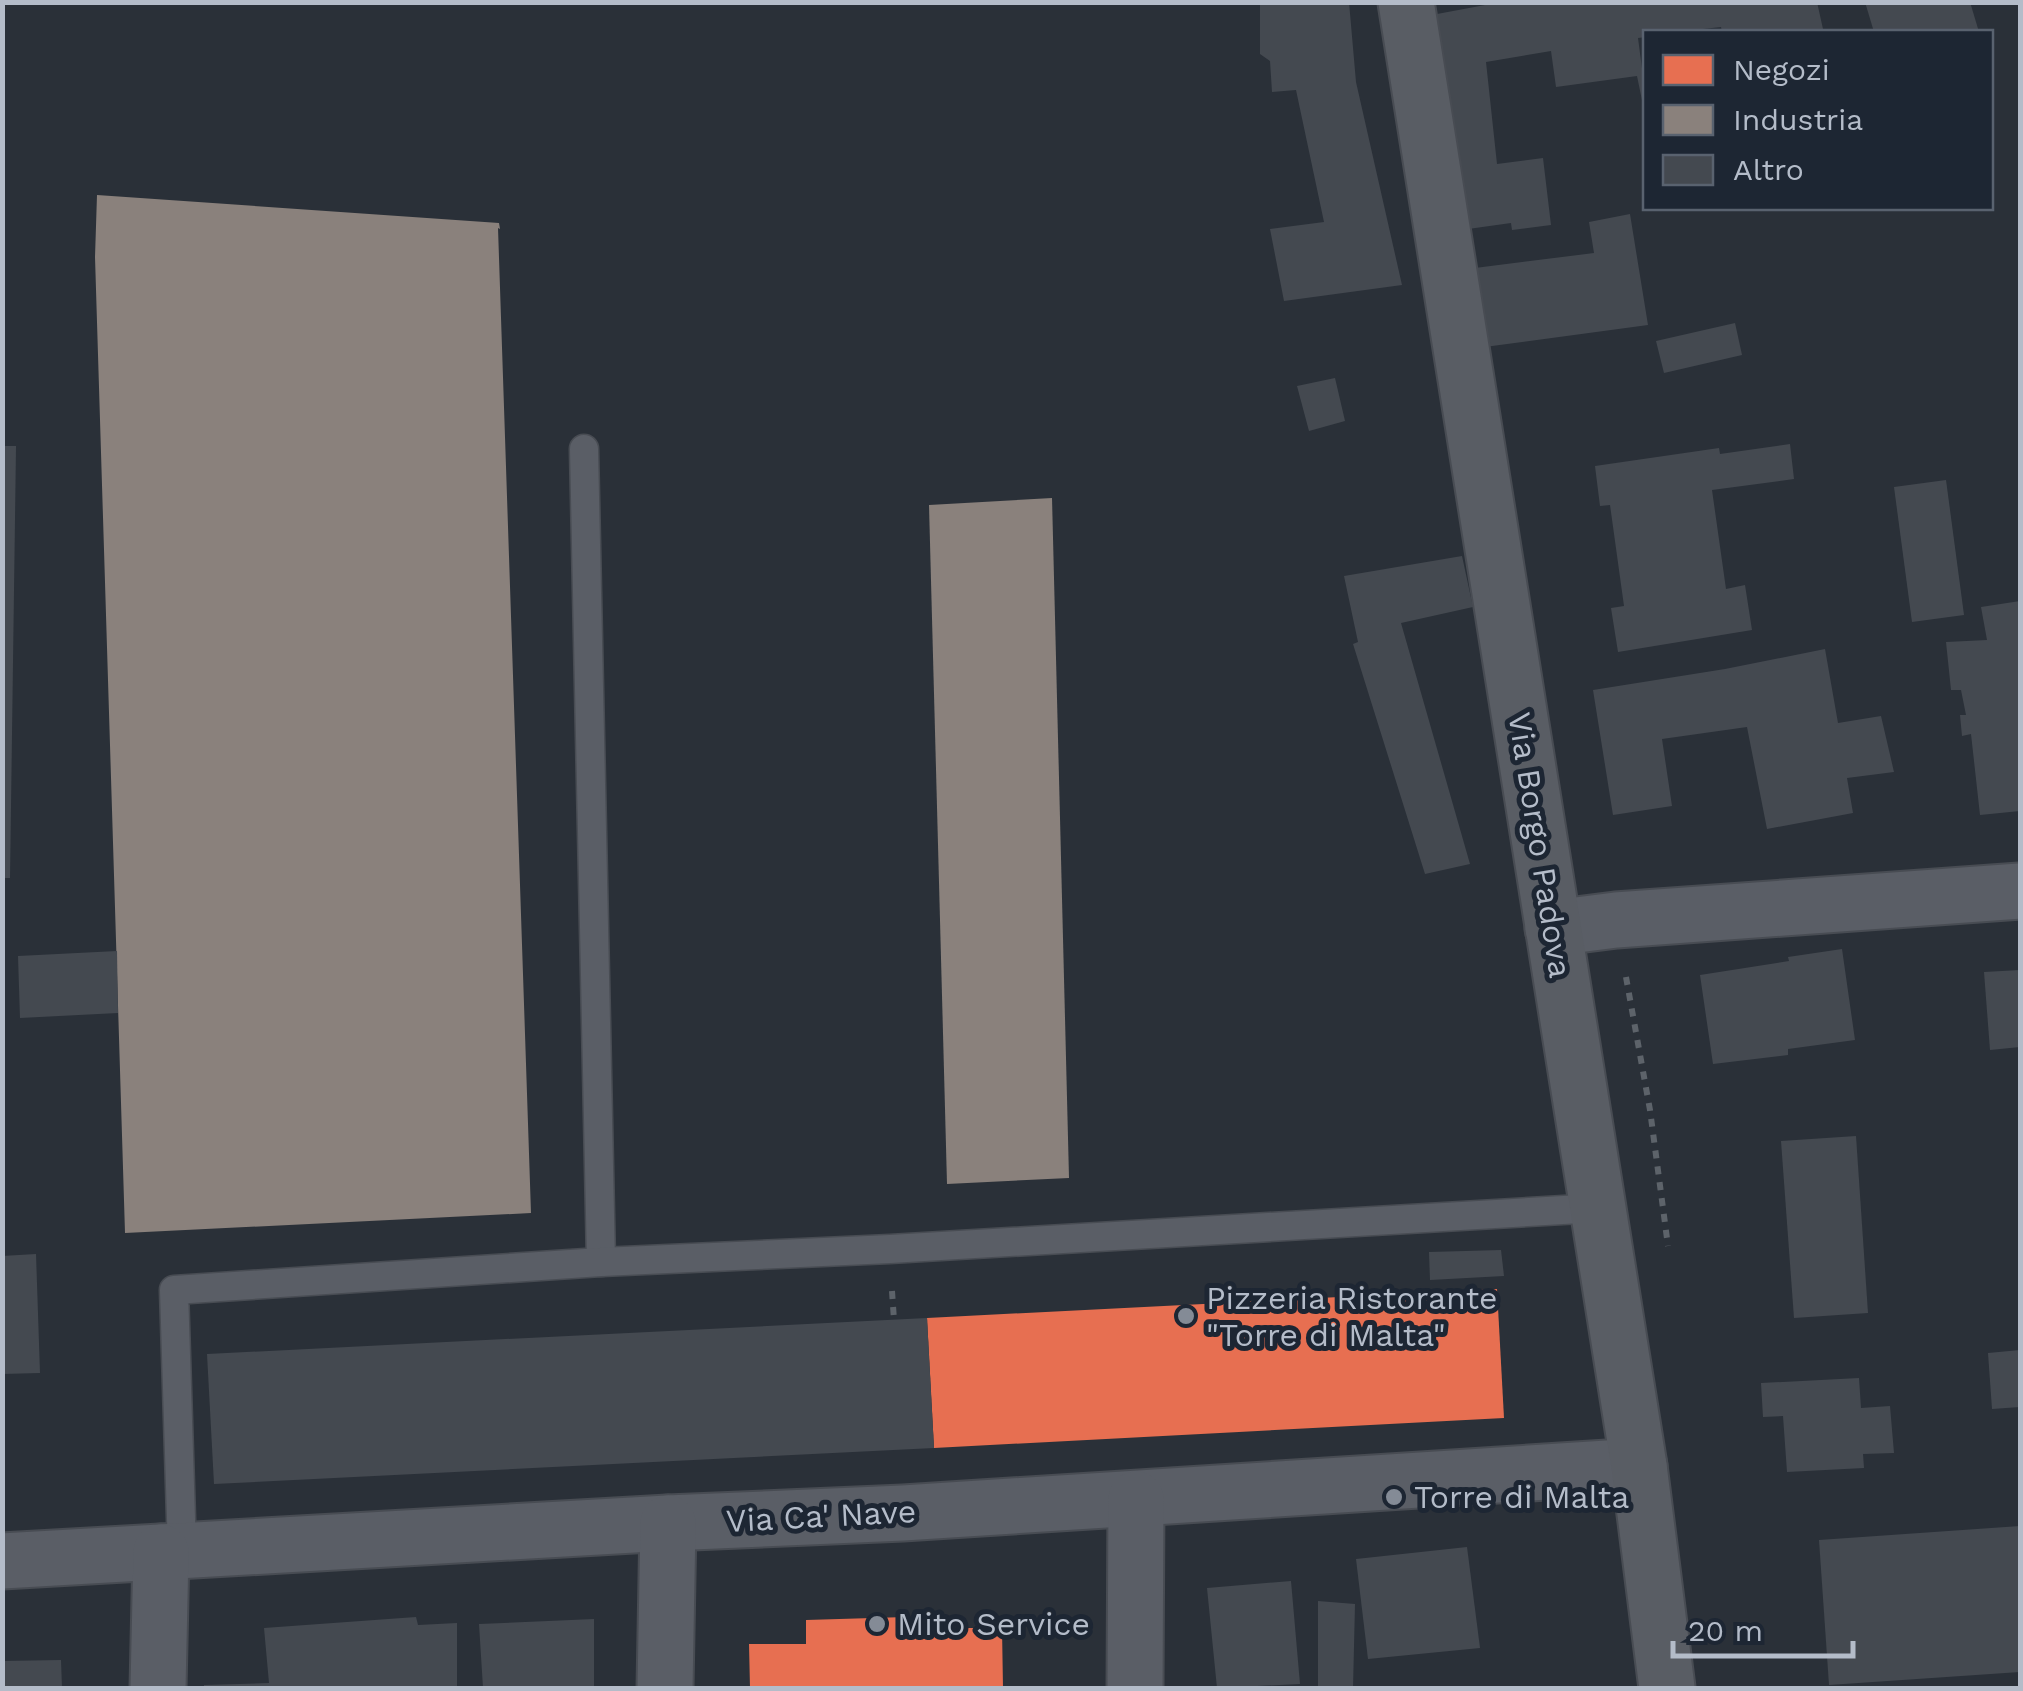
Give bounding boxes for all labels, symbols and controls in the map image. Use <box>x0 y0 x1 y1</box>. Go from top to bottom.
legend <box>1643 30 1993 210</box>
text: Negozi <box>1733 52 1830 87</box>
text: Industria <box>1733 102 1863 137</box>
text: Altro <box>1733 152 1804 187</box>
street label: Via Borgo Padova <box>1500 710 1580 980</box>
place label: Pizzeria Ristorante "Torre di Malta" <box>1206 1279 1498 1354</box>
marker: Pizzeria Ristorante "Torre di Malta" <box>1175 1305 1197 1327</box>
place label: Torre di Malta <box>1414 1478 1629 1516</box>
marker: Torre di Malta <box>1383 1486 1405 1508</box>
street label: Via Ca' Nave <box>725 1492 917 1540</box>
scale bar <box>1673 1596 1853 1658</box>
place label: Mito Service <box>897 1605 1090 1643</box>
marker: Mito Service <box>866 1613 888 1635</box>
text: 20 m <box>1688 1613 1763 1648</box>

